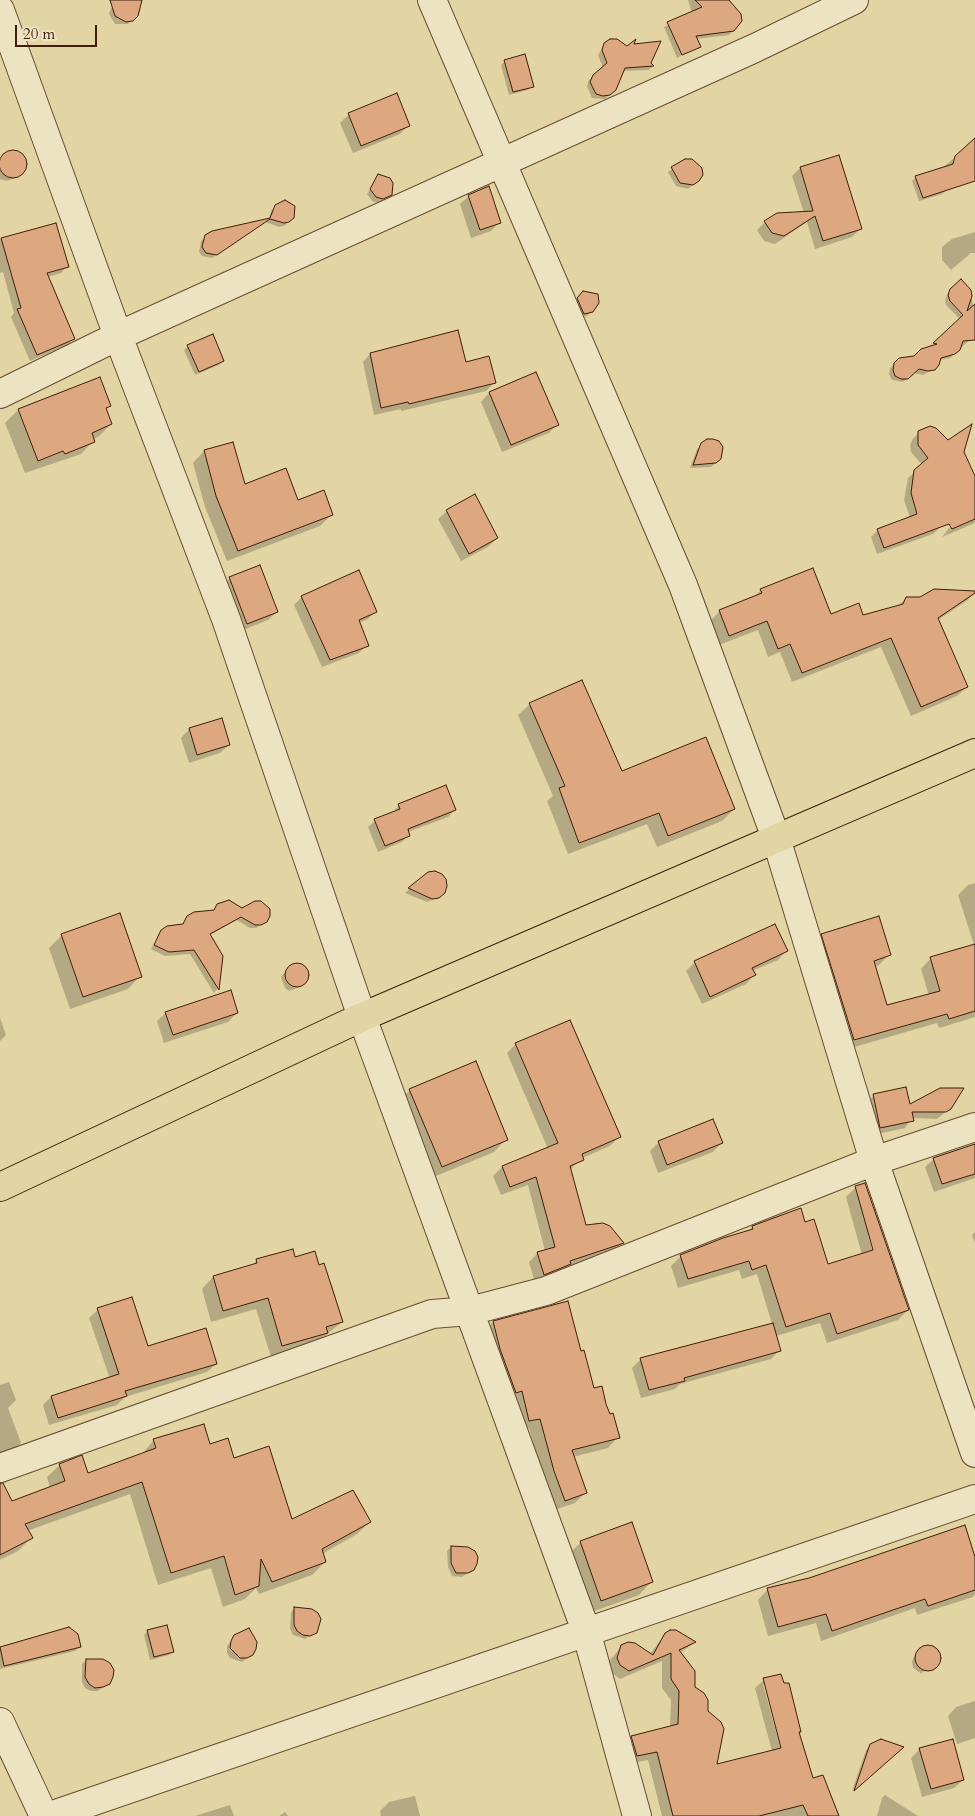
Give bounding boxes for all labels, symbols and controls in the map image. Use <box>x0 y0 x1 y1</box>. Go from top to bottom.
scale bar <box>18 15 100 47</box>
text: 20 m <box>23 24 55 44</box>

